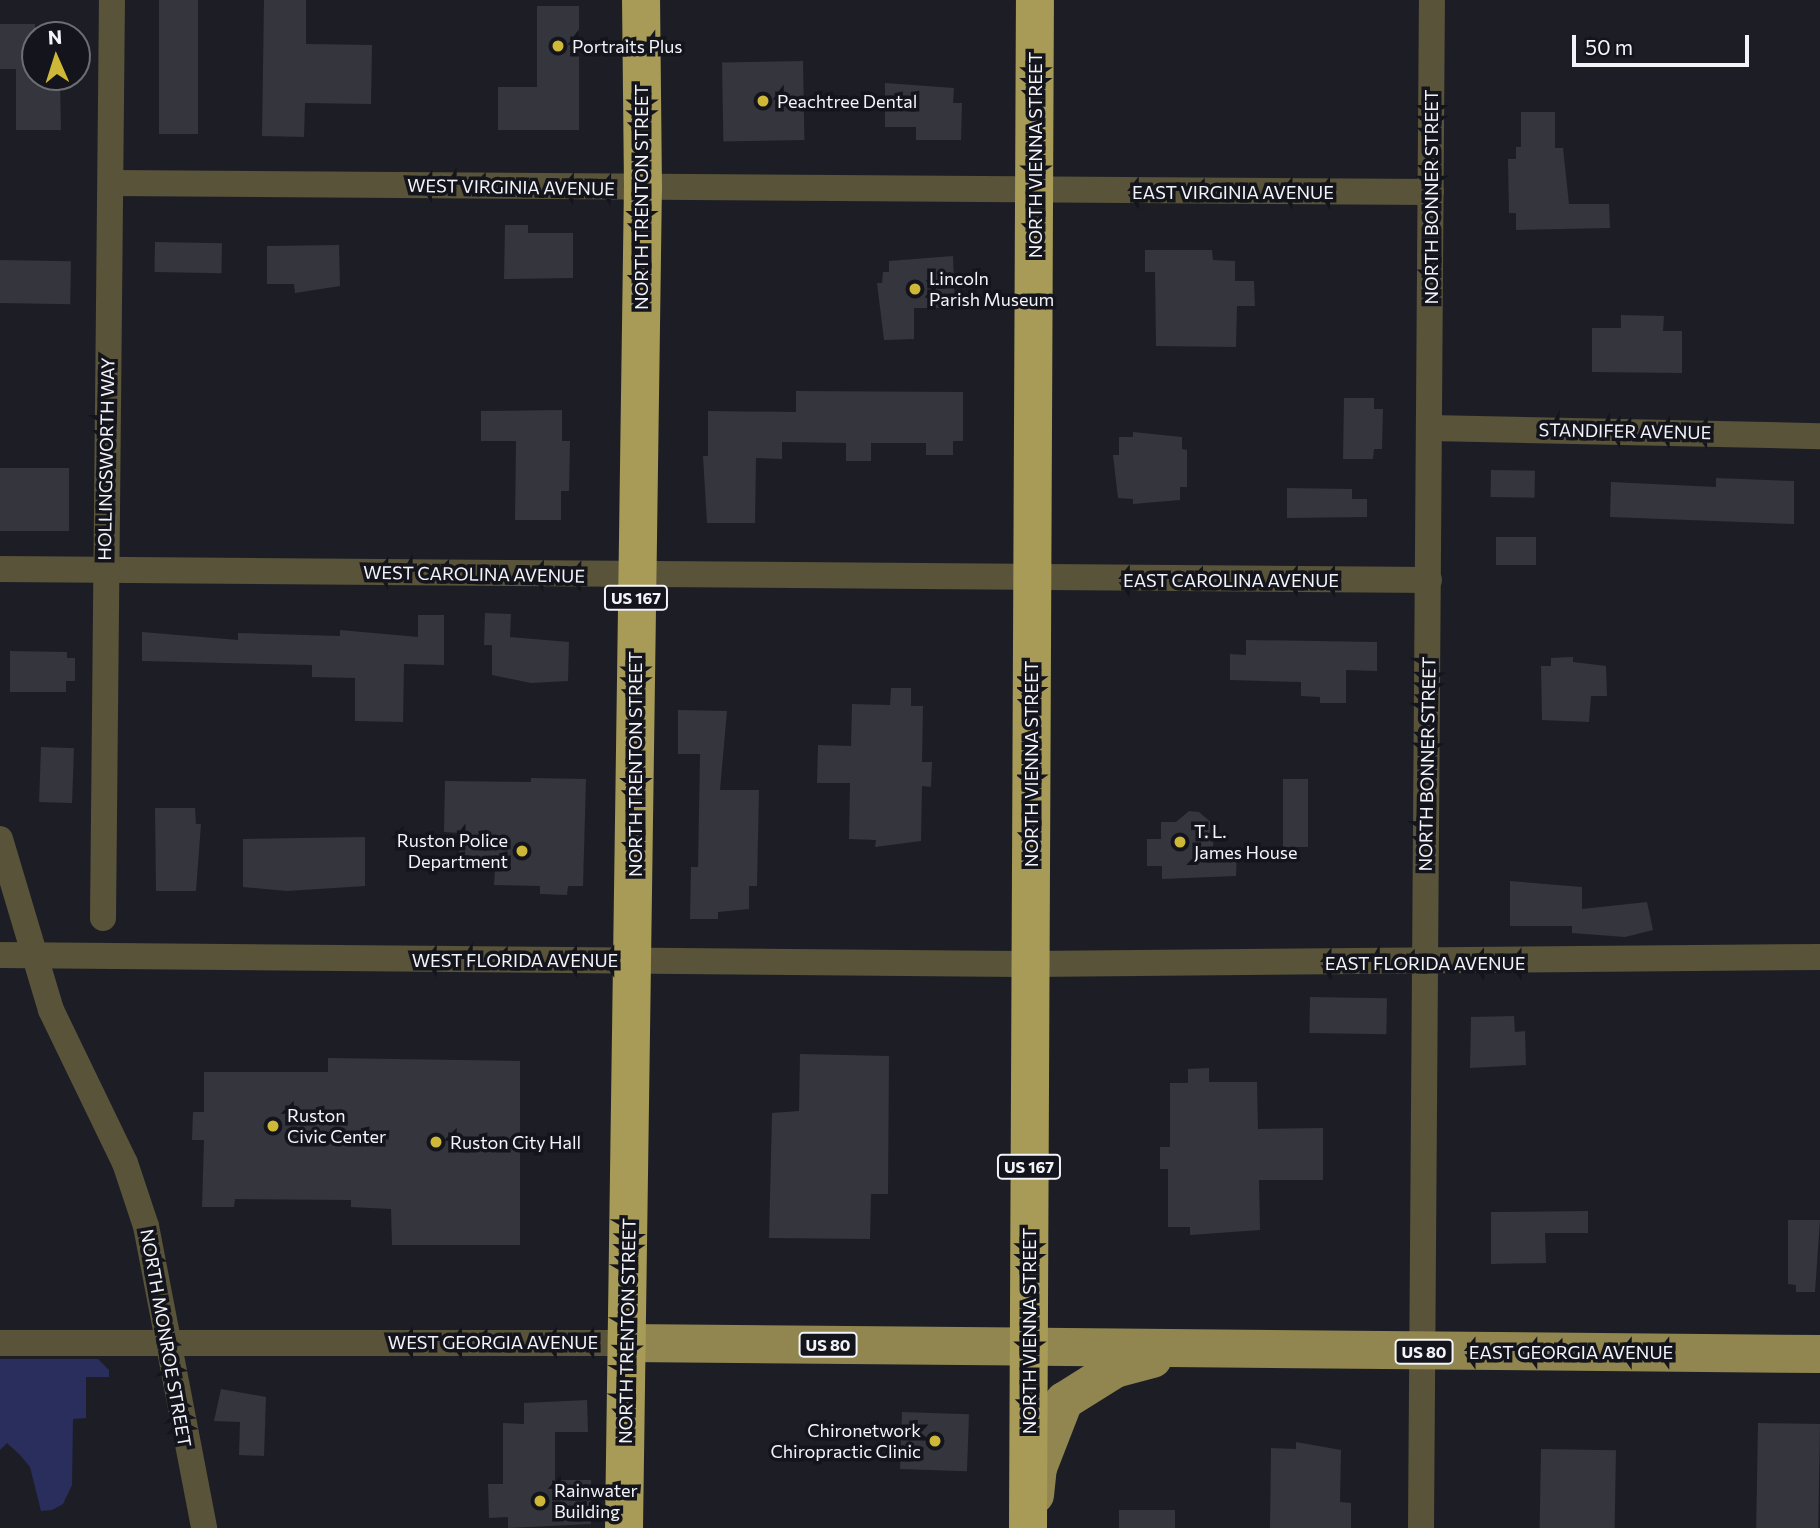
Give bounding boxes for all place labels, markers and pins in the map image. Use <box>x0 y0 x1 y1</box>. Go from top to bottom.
place label: Portraits Plus <box>572 35 682 57</box>
marker: Portraits Plus <box>550 38 566 54</box>
place label: Peachtree Dental <box>777 90 917 112</box>
marker: Peachtree Dental <box>755 93 771 109</box>
place label: Lincoln Parish Museum <box>929 268 1054 310</box>
marker: Lincoln Parish Museum <box>907 281 923 297</box>
place label: T. L. James House <box>1194 821 1297 864</box>
place label: Ruston Police Department <box>397 830 508 872</box>
marker: T. L. James House <box>1172 834 1188 850</box>
marker: Ruston Police Department <box>514 843 530 859</box>
place label: Ruston Civic Center <box>287 1105 386 1148</box>
marker: Ruston Civic Center <box>265 1118 281 1134</box>
place label: Ruston City Hall <box>450 1131 581 1153</box>
marker: Ruston City Hall <box>428 1134 444 1150</box>
place label: Chironetwork Chiropractic Clinic <box>770 1420 921 1462</box>
marker: Chironetwork Chiropractic Clinic <box>927 1433 943 1449</box>
place label: Rainwater Building <box>554 1480 638 1522</box>
marker: Rainwater Building <box>532 1493 548 1509</box>

